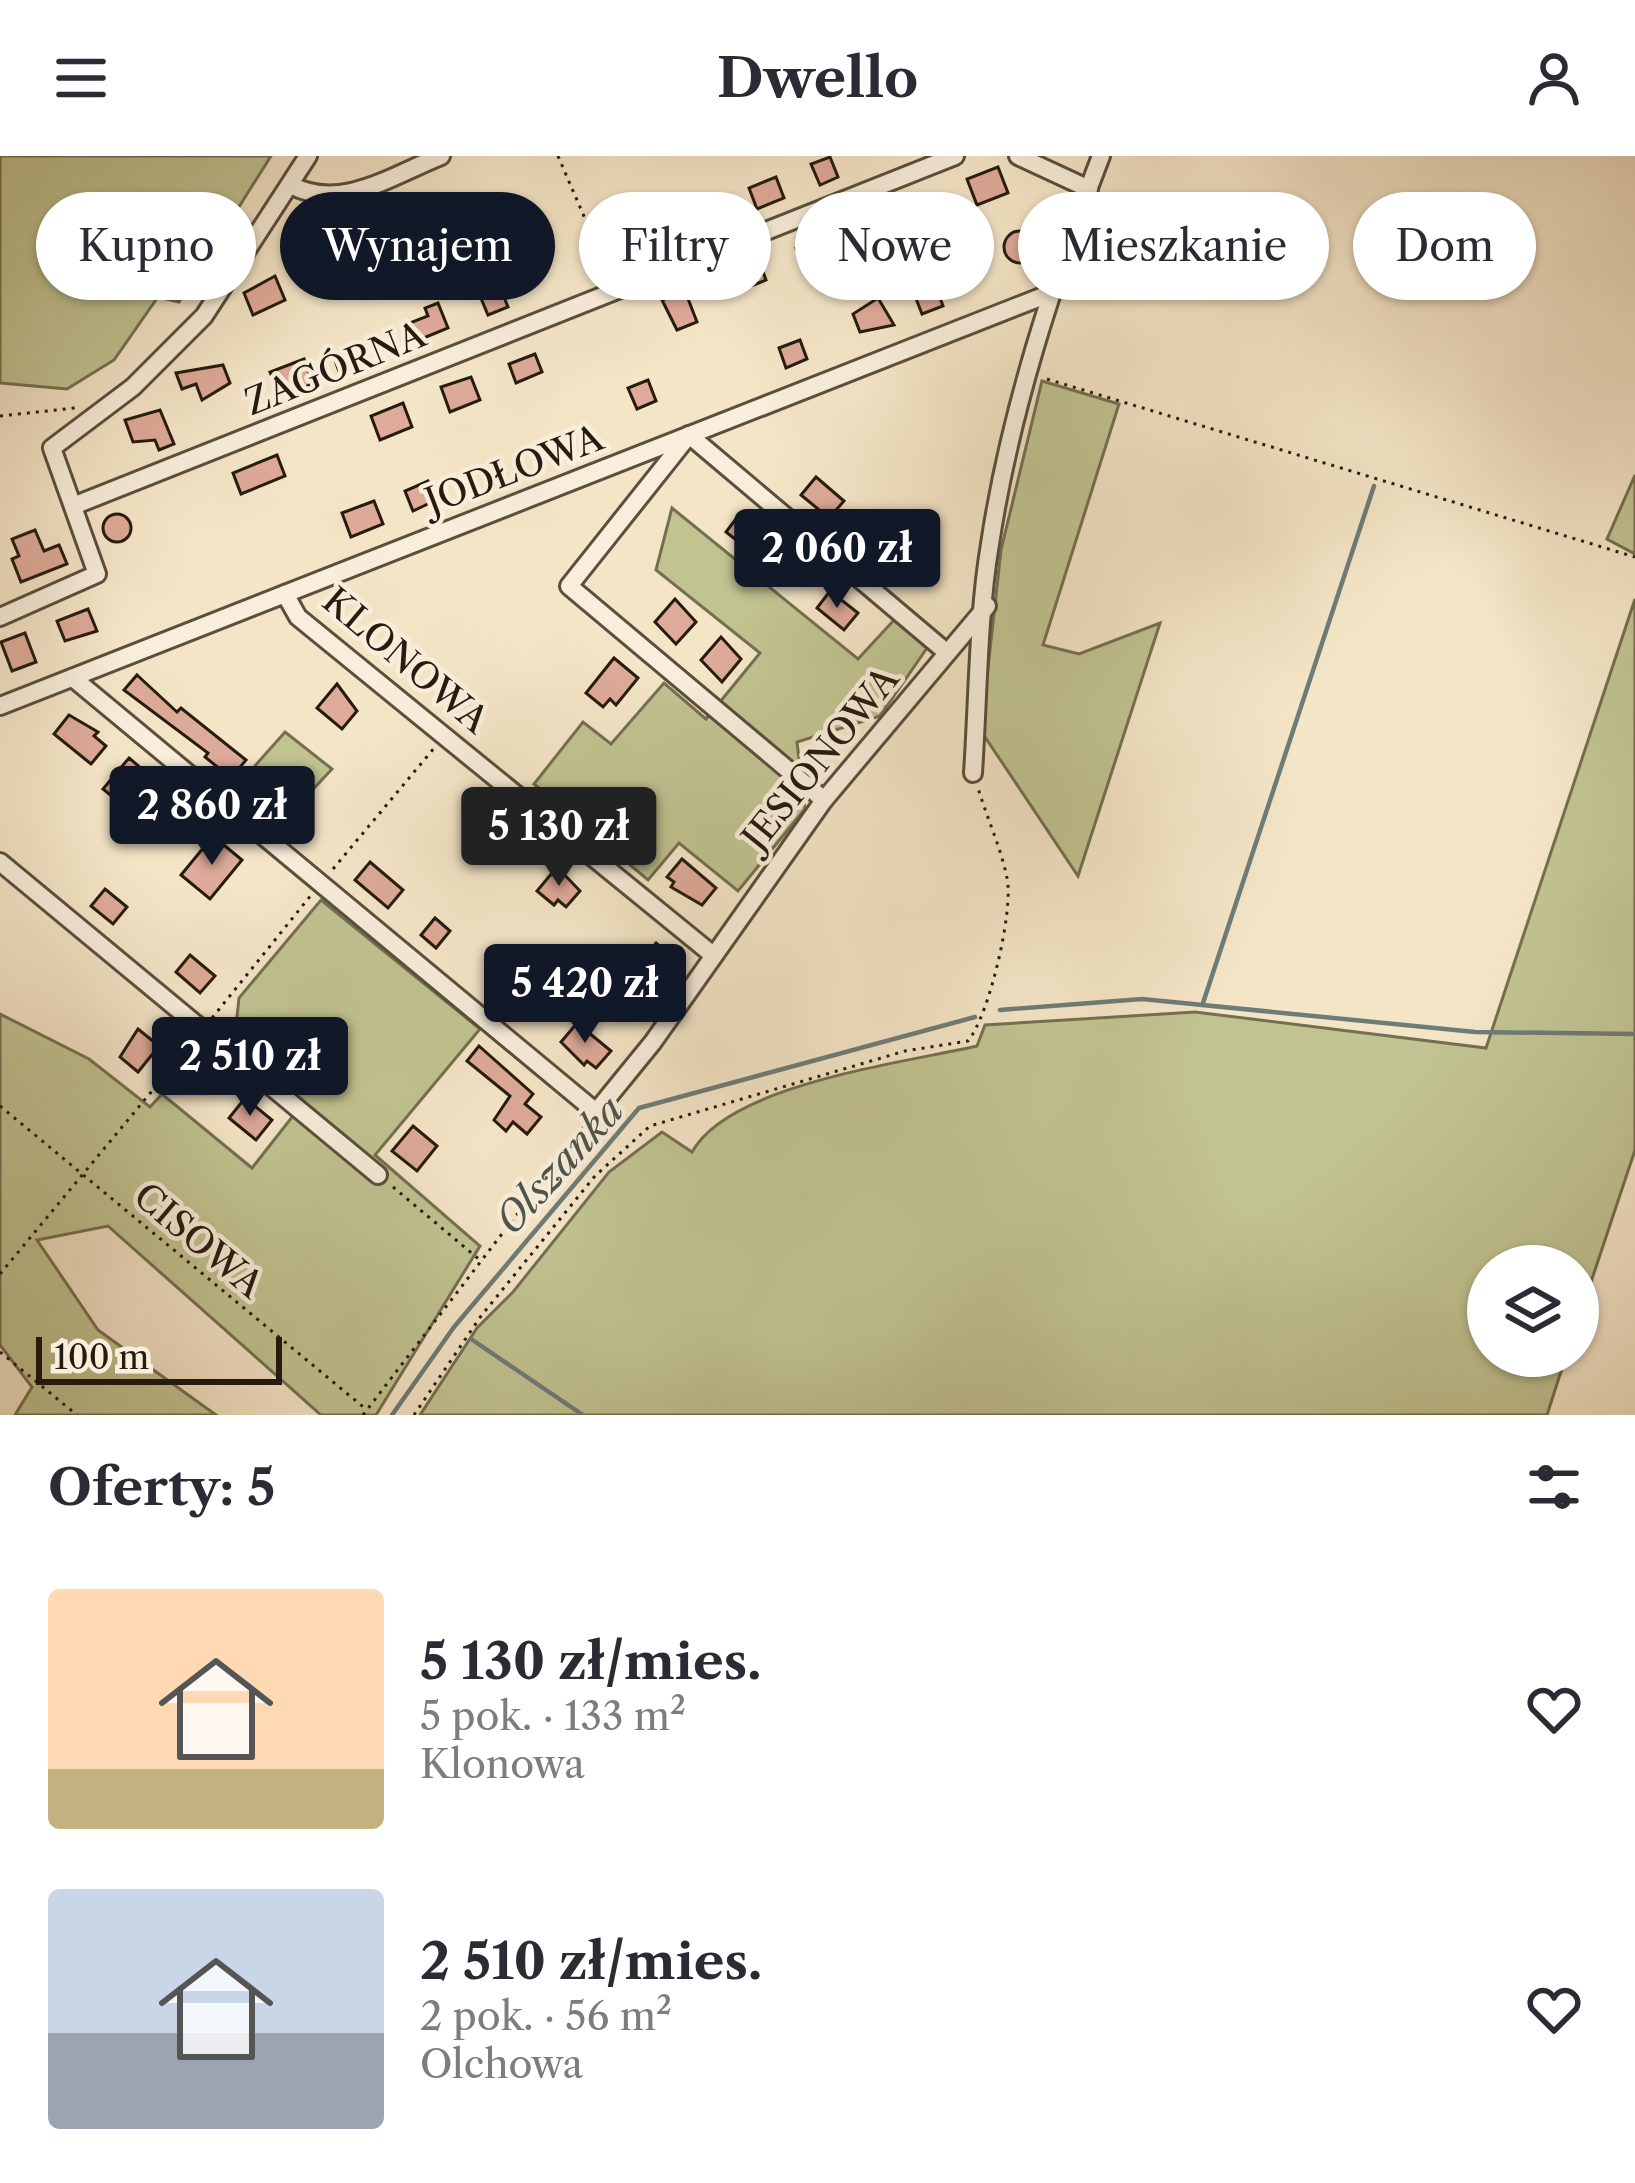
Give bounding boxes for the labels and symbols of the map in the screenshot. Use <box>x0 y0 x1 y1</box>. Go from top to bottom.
street label: ZAGÓRNA <box>238 311 433 424</box>
street label: JODŁOWA <box>414 414 610 525</box>
pin: 2 060 zł <box>713 509 961 611</box>
street label: KLONOWA <box>314 578 499 743</box>
street label: JESIONOWA <box>729 656 908 863</box>
pin: 2 860 zł <box>88 766 336 868</box>
pin: 5 130 zł <box>435 787 683 889</box>
pin: 5 420 zł <box>461 944 709 1046</box>
pin: 2 510 zł <box>126 1017 374 1119</box>
water label: Olszanka <box>485 1086 633 1244</box>
street label: CISOWA <box>125 1173 274 1308</box>
scale bar <box>36 1331 282 1384</box>

